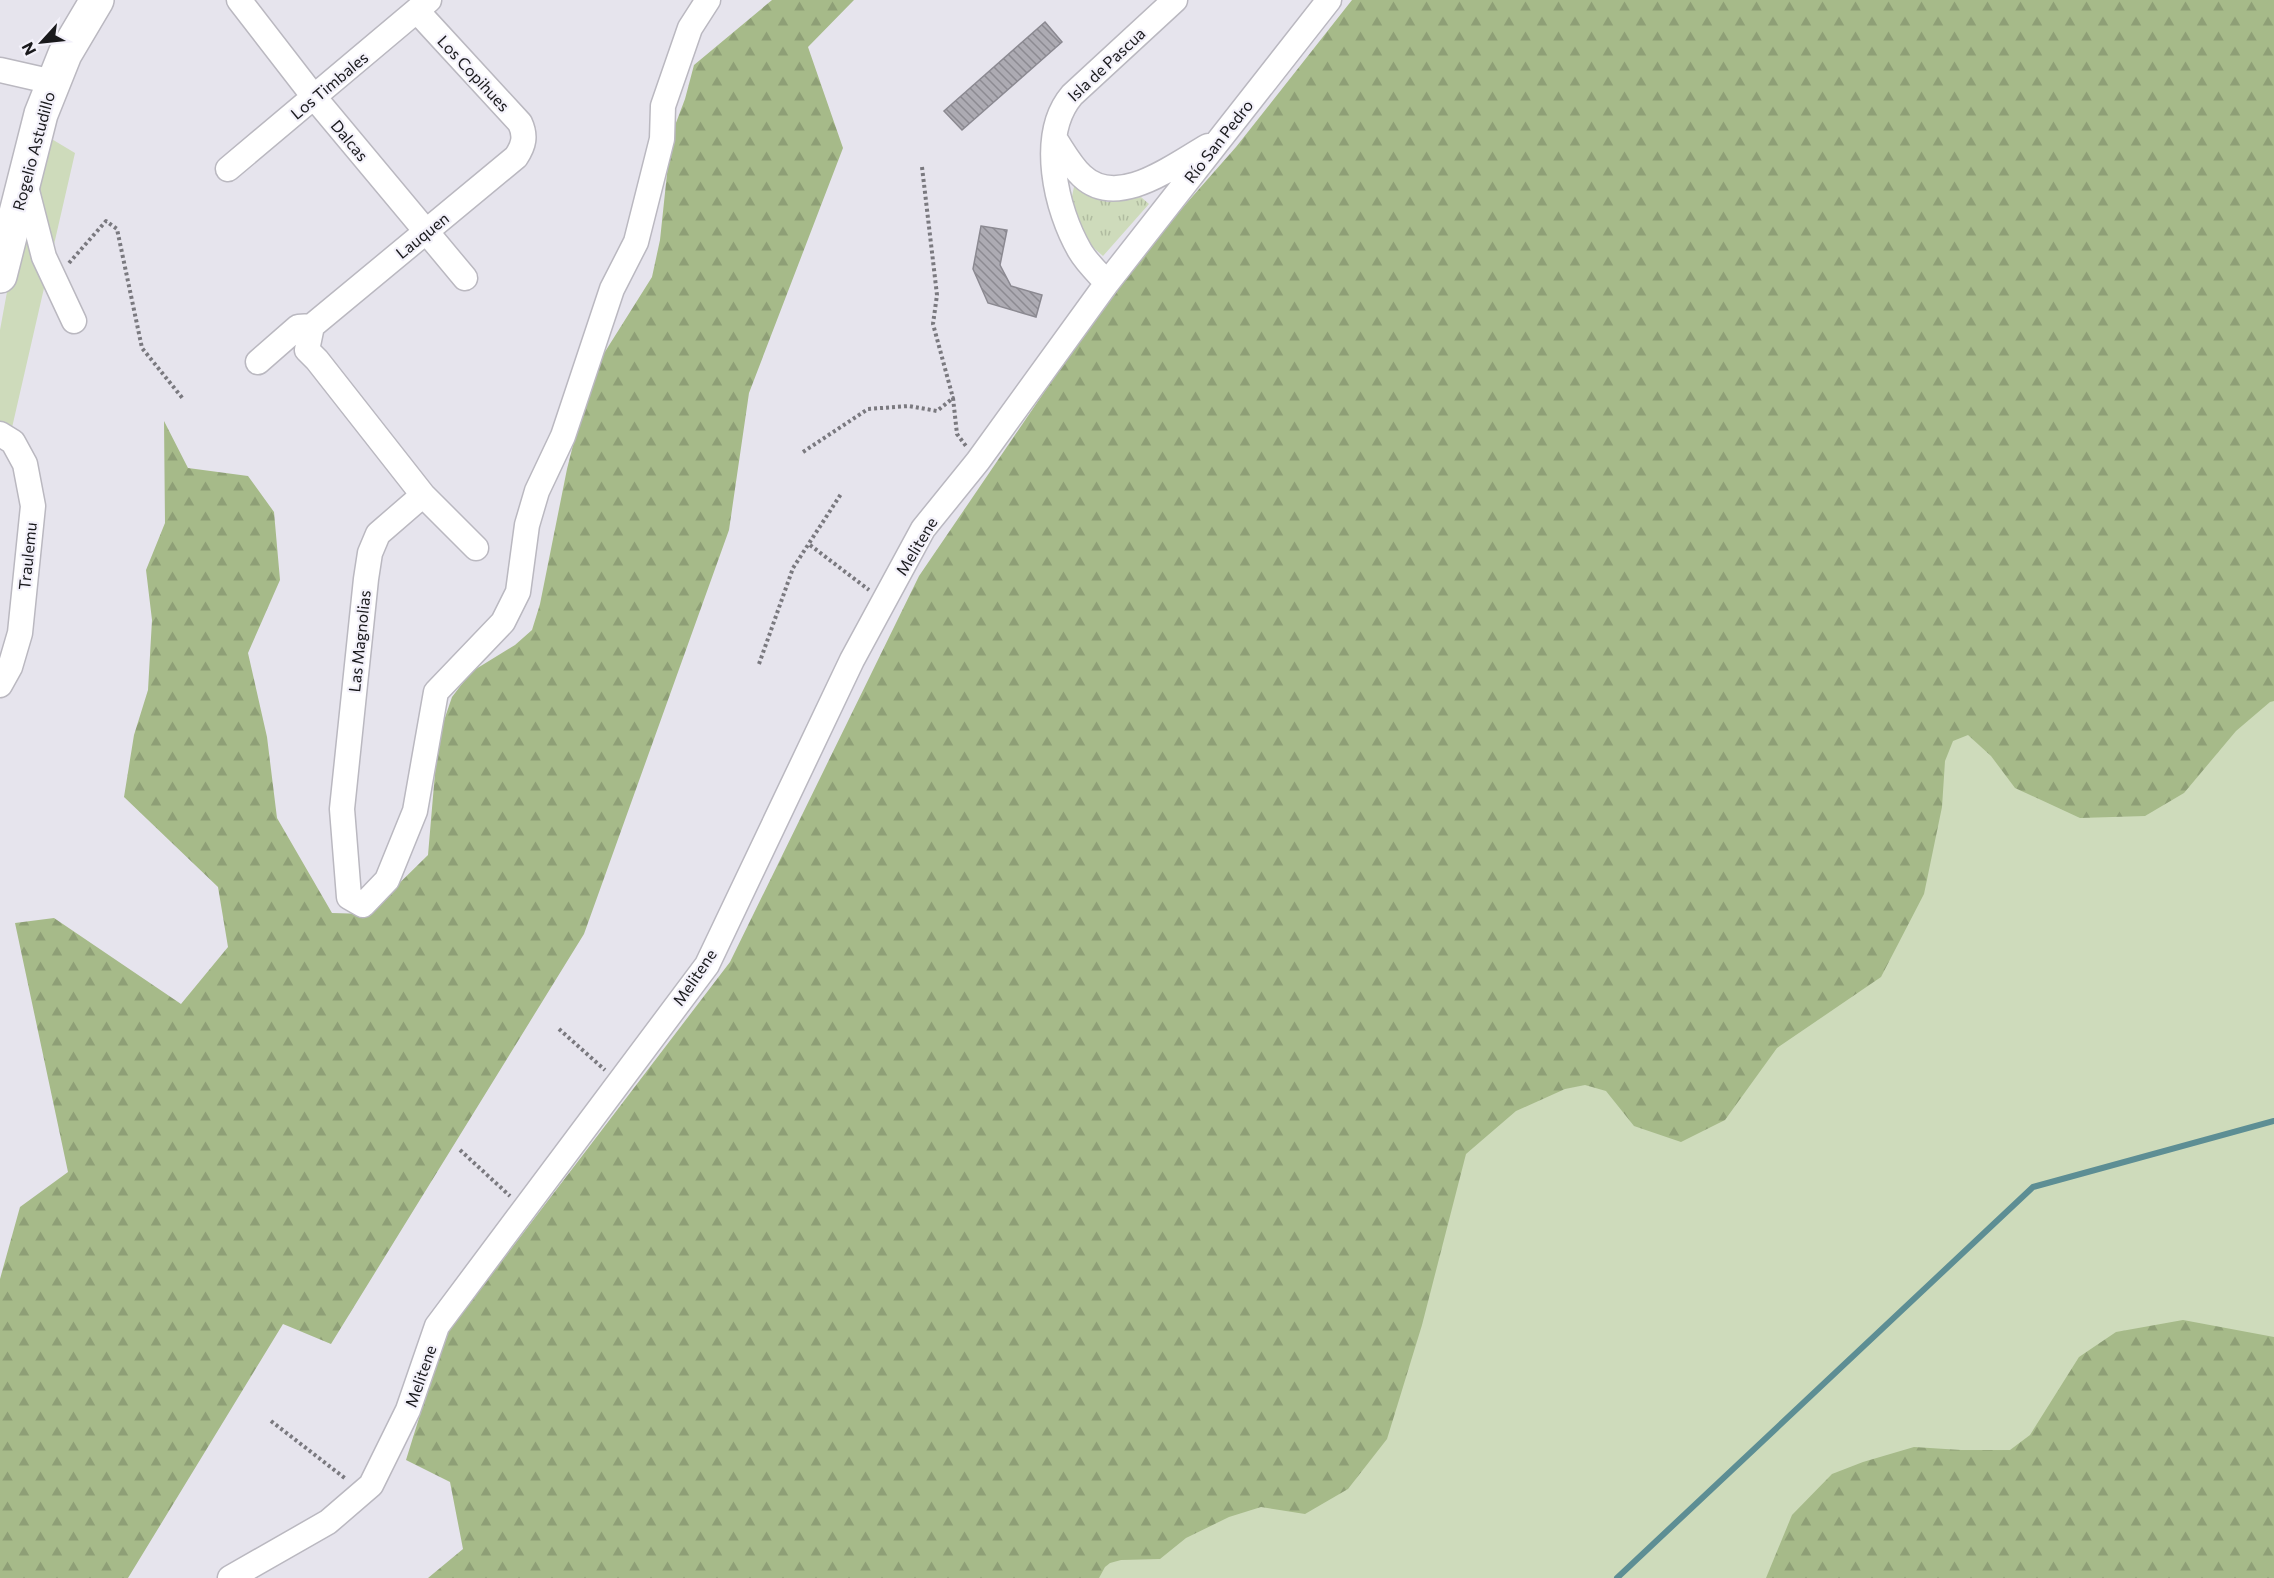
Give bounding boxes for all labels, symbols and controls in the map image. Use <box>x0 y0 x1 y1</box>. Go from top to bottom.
north arrow <box>12 12 72 72</box>
street label: Isla de Pascua <box>1063 23 1149 105</box>
street label: Los Copihues <box>434 31 514 115</box>
text: N <box>17 39 39 59</box>
street label: Los Timbales <box>287 47 371 123</box>
street label: Rogelio Astudillo <box>8 89 58 213</box>
street label: Río San Pedro <box>1180 96 1256 186</box>
street label: Dalcas <box>327 116 373 164</box>
street label: Lauquen <box>392 208 452 262</box>
street label: Melitene <box>891 514 941 578</box>
street label: Traulemu <box>14 521 40 591</box>
street label: Las Magnolias <box>344 589 374 693</box>
street label: Melitene <box>668 945 720 1009</box>
street label: Melitene <box>401 1342 439 1410</box>

